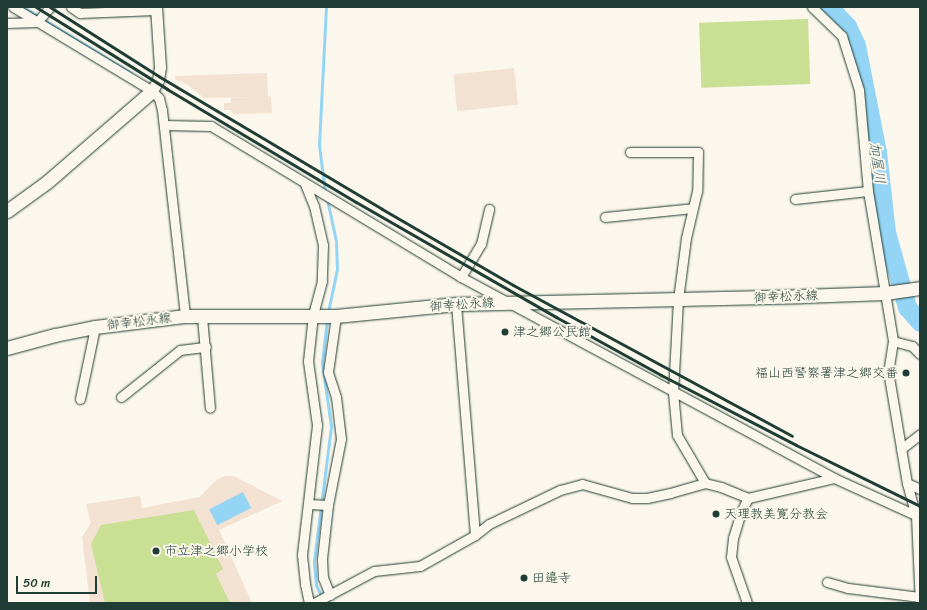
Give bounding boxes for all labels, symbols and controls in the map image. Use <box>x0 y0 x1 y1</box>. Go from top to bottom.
water label: 加屋川 <box>866 141 888 185</box>
street label: 御幸松永線 <box>753 288 819 306</box>
street label: 御幸松永線 <box>429 295 495 315</box>
street label: 御幸松永線 <box>106 310 172 334</box>
place label: 津之郷公民館 <box>513 324 591 340</box>
marker: 津之郷公民館 <box>500 327 510 337</box>
place label: 福山西警察署津之郷交番 <box>755 365 898 381</box>
marker: 福山西警察署津之郷交番 <box>901 368 911 378</box>
place label: 天理教美寛分教会 <box>724 506 828 522</box>
marker: 天理教美寛分教会 <box>711 509 721 519</box>
place label: 市立津之郷小学校 <box>164 543 268 559</box>
marker: 市立津之郷小学校 <box>151 546 161 556</box>
scale bar <box>18 568 99 594</box>
place label: 田邉寺 <box>532 570 571 586</box>
text: 50 m <box>23 572 50 594</box>
marker: 田邉寺 <box>519 573 529 583</box>

